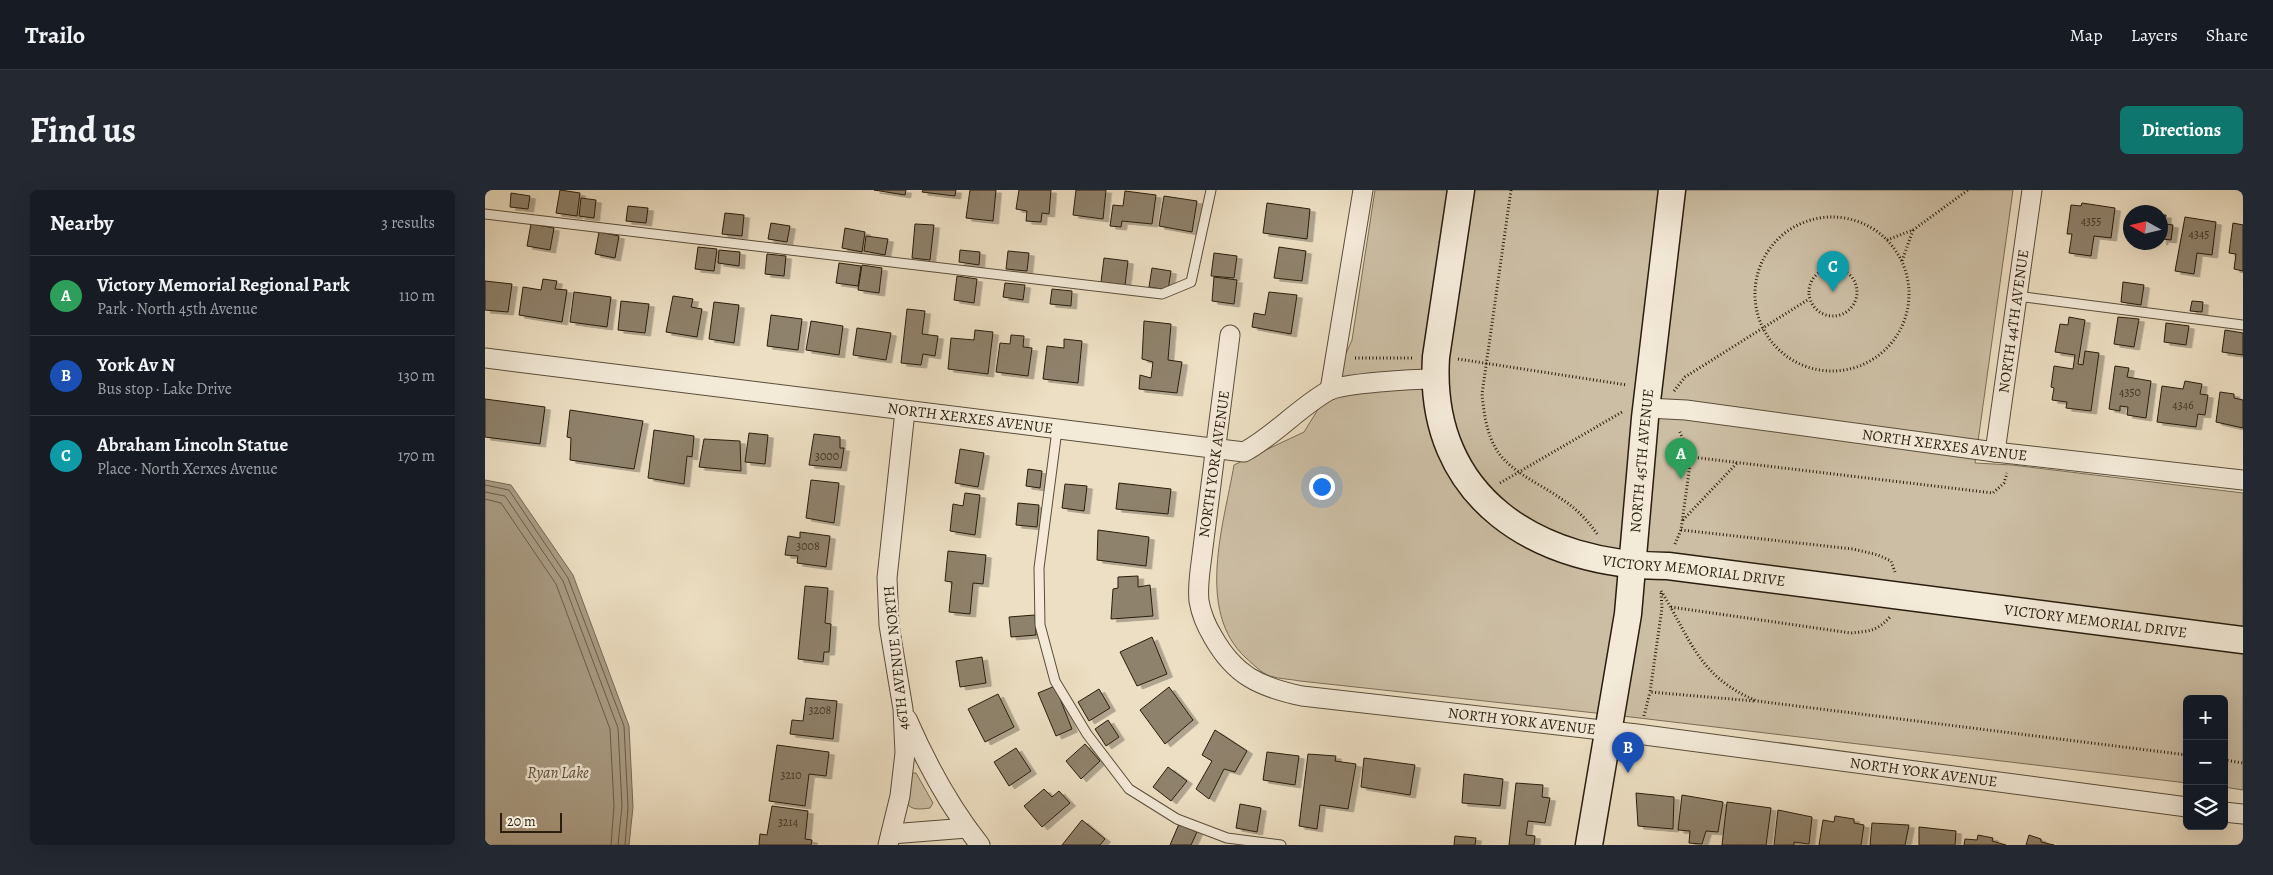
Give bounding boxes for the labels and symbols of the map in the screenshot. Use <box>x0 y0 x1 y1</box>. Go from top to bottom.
north arrow <box>2123 205 2168 250</box>
house number: 4355 <box>2081 213 2101 229</box>
house number: 4345 <box>2188 226 2210 242</box>
street label: NORTH 44TH AVENUE <box>1993 248 2033 394</box>
pin: C <box>1817 251 1849 292</box>
house number: 4350 <box>2119 384 2141 400</box>
street label: NORTH 45TH AVENUE <box>1625 388 1658 534</box>
street label: NORTH YORK AVENUE <box>1194 389 1234 539</box>
house number: 4346 <box>2172 397 2194 413</box>
street label: NORTH XERXES AVENUE <box>886 398 1054 438</box>
street label: NORTH XERXES AVENUE <box>1861 424 2028 466</box>
pin: A <box>1665 438 1697 479</box>
house number: 3000 <box>815 448 839 464</box>
your location <box>1309 474 1335 500</box>
house number: 3008 <box>796 538 820 554</box>
street label: VICTORY MEMORIAL DRIVE <box>1600 550 1786 591</box>
street label: 46TH AVENUE NORTH <box>878 585 914 731</box>
street label: VICTORY MEMORIAL DRIVE <box>2002 599 2188 643</box>
house number: 3208 <box>809 702 832 718</box>
street label: NORTH YORK AVENUE <box>1447 703 1597 739</box>
pin: B <box>1612 732 1644 773</box>
street label: NORTH YORK AVENUE <box>1849 752 1999 792</box>
water label: Ryan Lake <box>527 762 589 784</box>
house number: 3210 <box>780 767 802 783</box>
scale bar <box>500 810 563 833</box>
house number: 3214 <box>778 814 799 830</box>

